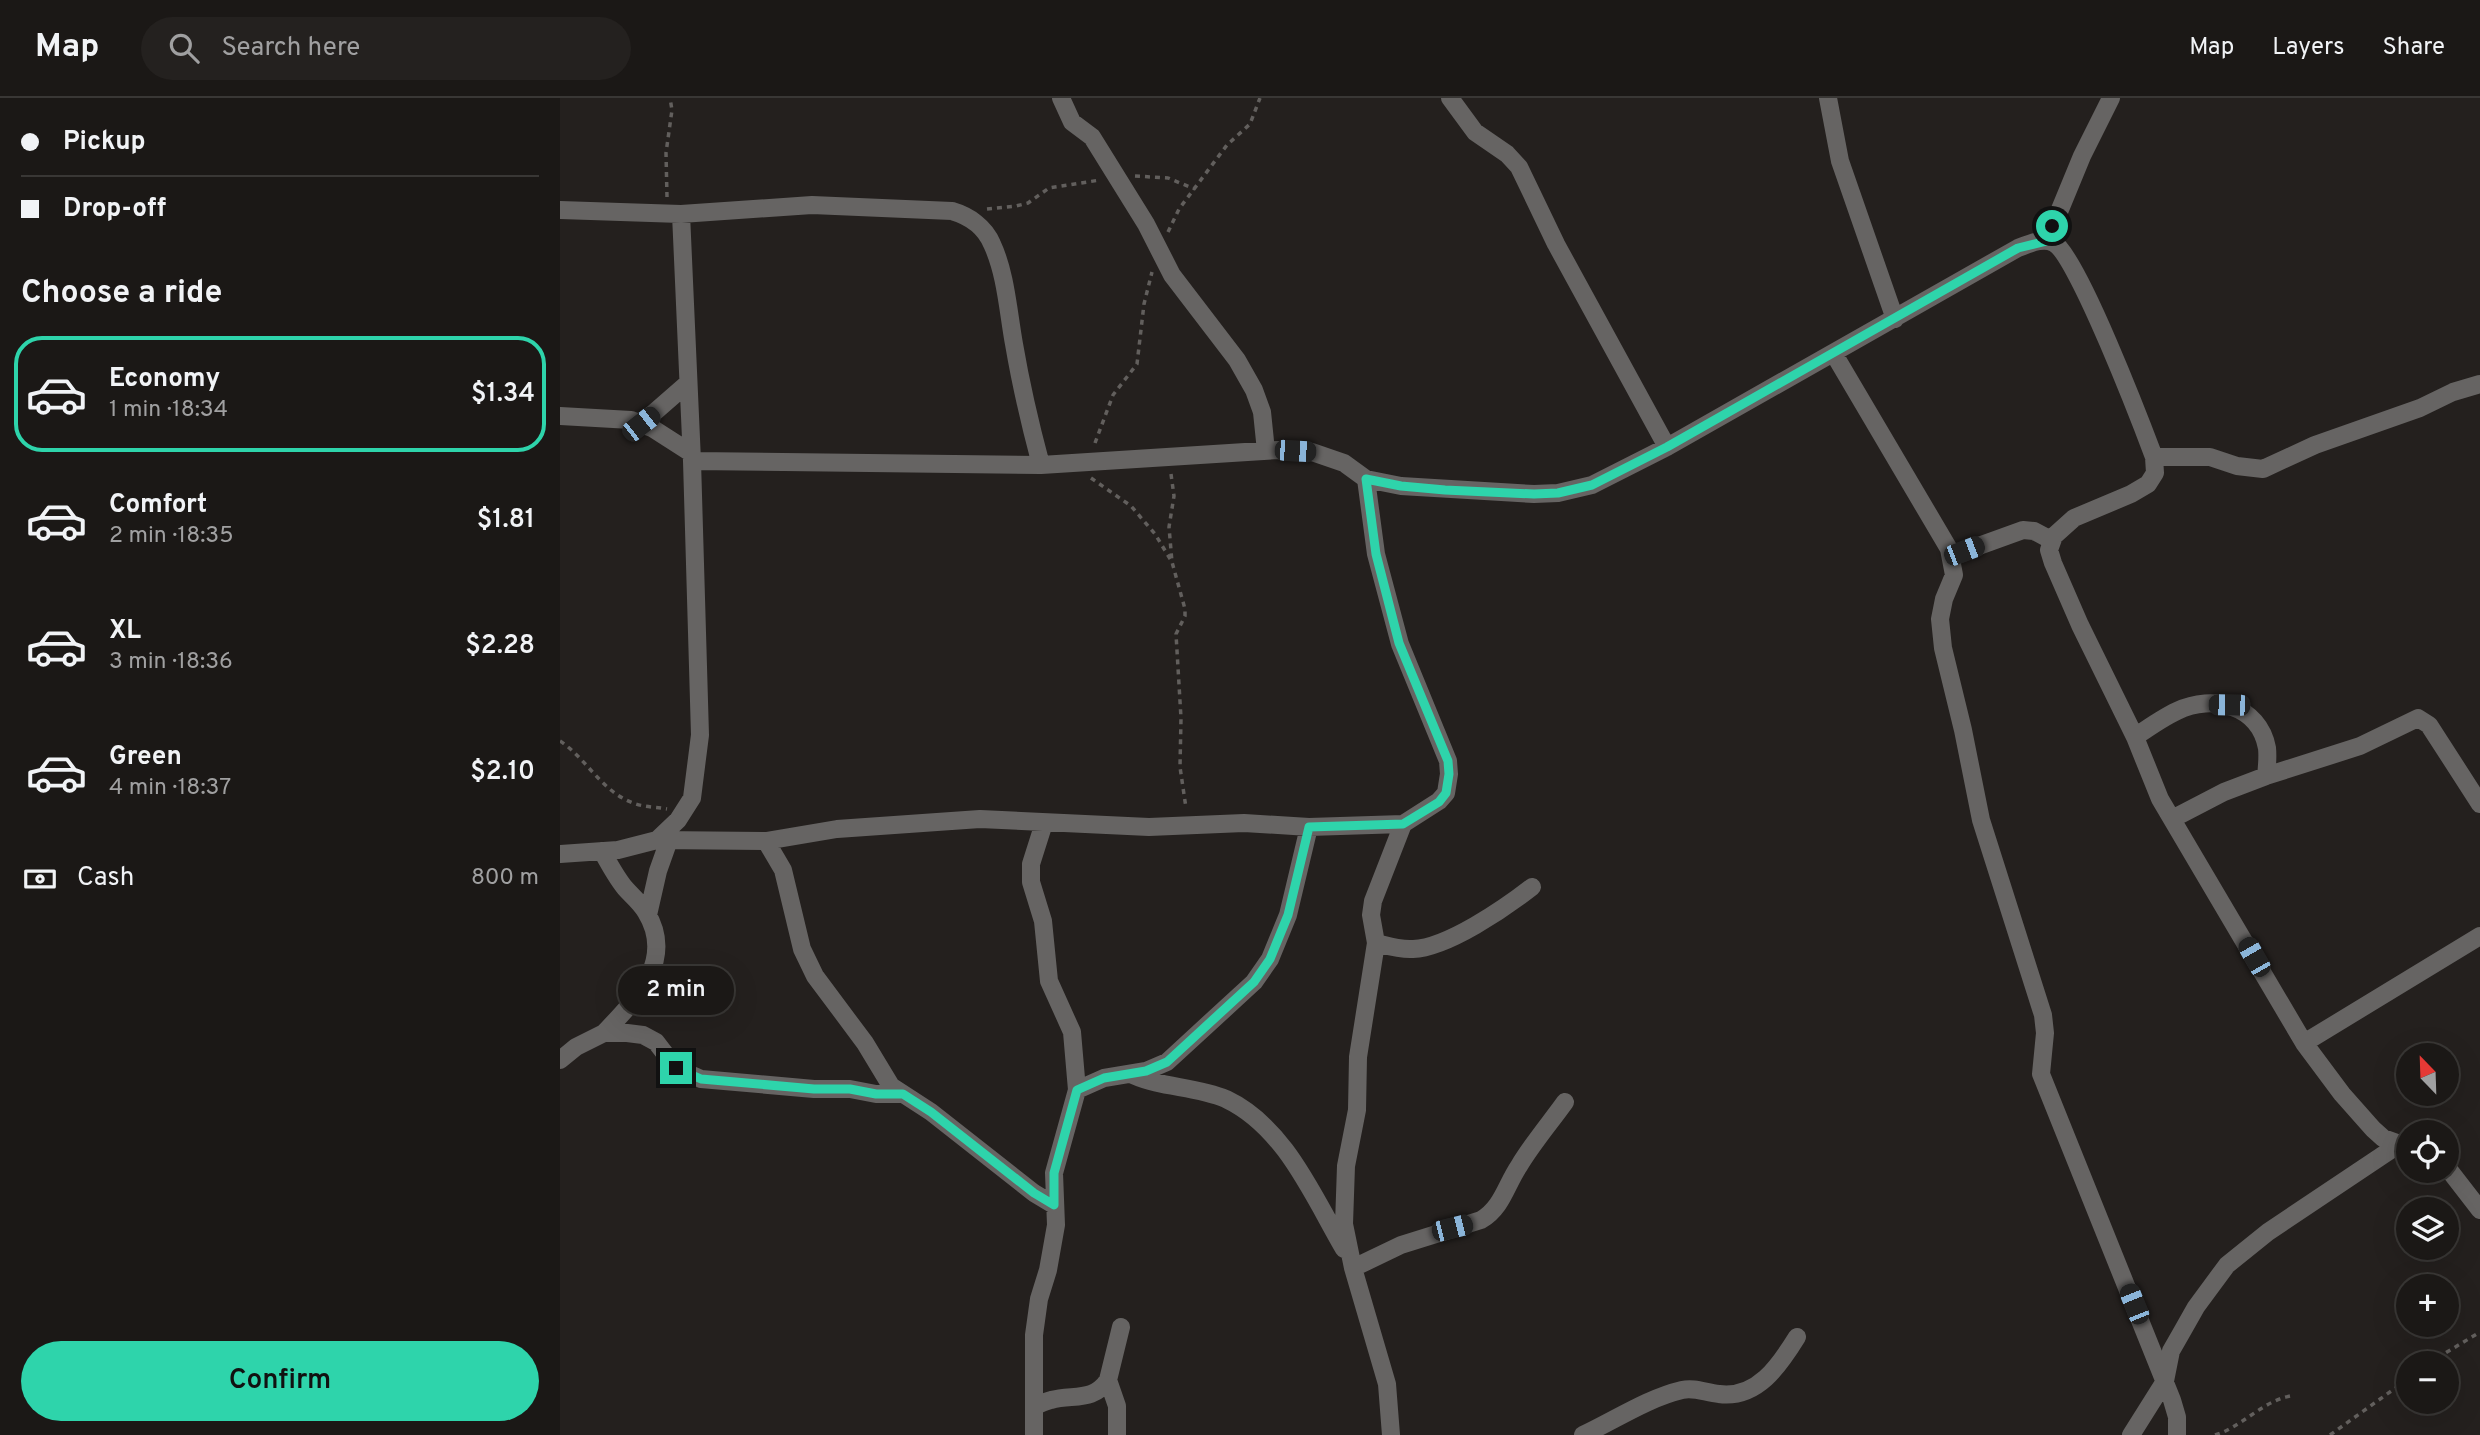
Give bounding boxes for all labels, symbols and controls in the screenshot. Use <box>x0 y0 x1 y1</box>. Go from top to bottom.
search box <box>141 17 631 80</box>
text: Map <box>35 27 99 69</box>
icon: search <box>165 29 203 67</box>
text: Search here <box>221 32 360 65</box>
text: Map <box>2189 33 2234 63</box>
text: Layers <box>2272 33 2344 63</box>
text: Share <box>2382 33 2445 63</box>
text: Pickup <box>63 126 146 159</box>
text: Drop-off <box>63 193 166 226</box>
route start <box>2036 210 2068 242</box>
text: Choose a ride <box>21 274 222 314</box>
icon: car <box>25 363 88 426</box>
text: Economy <box>109 363 220 396</box>
text: $1.34 <box>471 378 535 411</box>
text: 1 min · 18:34 <box>109 396 228 425</box>
car <box>618 403 665 445</box>
car <box>1274 439 1317 463</box>
icon: car <box>25 489 88 552</box>
text: Comfort <box>109 489 207 522</box>
text: $1.81 <box>477 504 535 537</box>
text: 2 min · 18:35 <box>109 522 234 551</box>
car <box>1941 534 1988 568</box>
icon: car <box>25 615 88 678</box>
text: XL <box>109 615 141 648</box>
text: $2.28 <box>465 630 535 663</box>
text: 3 min · 18:36 <box>109 648 233 677</box>
car <box>2208 694 2251 716</box>
icon: car <box>25 741 88 804</box>
text: Green <box>109 741 182 774</box>
text: $2.10 <box>470 756 535 789</box>
text: 4 min · 18:37 <box>109 774 231 803</box>
icon: cash <box>21 860 59 898</box>
text: Cash <box>77 862 134 895</box>
text: 800 m <box>471 864 539 893</box>
car <box>2235 934 2274 980</box>
callout: 2 min <box>618 967 734 1016</box>
text: 2 min <box>646 976 706 1005</box>
north arrow <box>2396 1043 2459 1106</box>
map controls <box>2396 1043 2459 1414</box>
route end <box>660 1052 692 1084</box>
button: locate <box>2396 1120 2459 1183</box>
button: layers <box>2396 1197 2459 1260</box>
car <box>1430 1213 1475 1243</box>
button: + <box>2396 1274 2459 1337</box>
car <box>2117 1281 2152 1327</box>
button: Confirm <box>21 1341 539 1421</box>
button: − <box>2396 1351 2459 1414</box>

